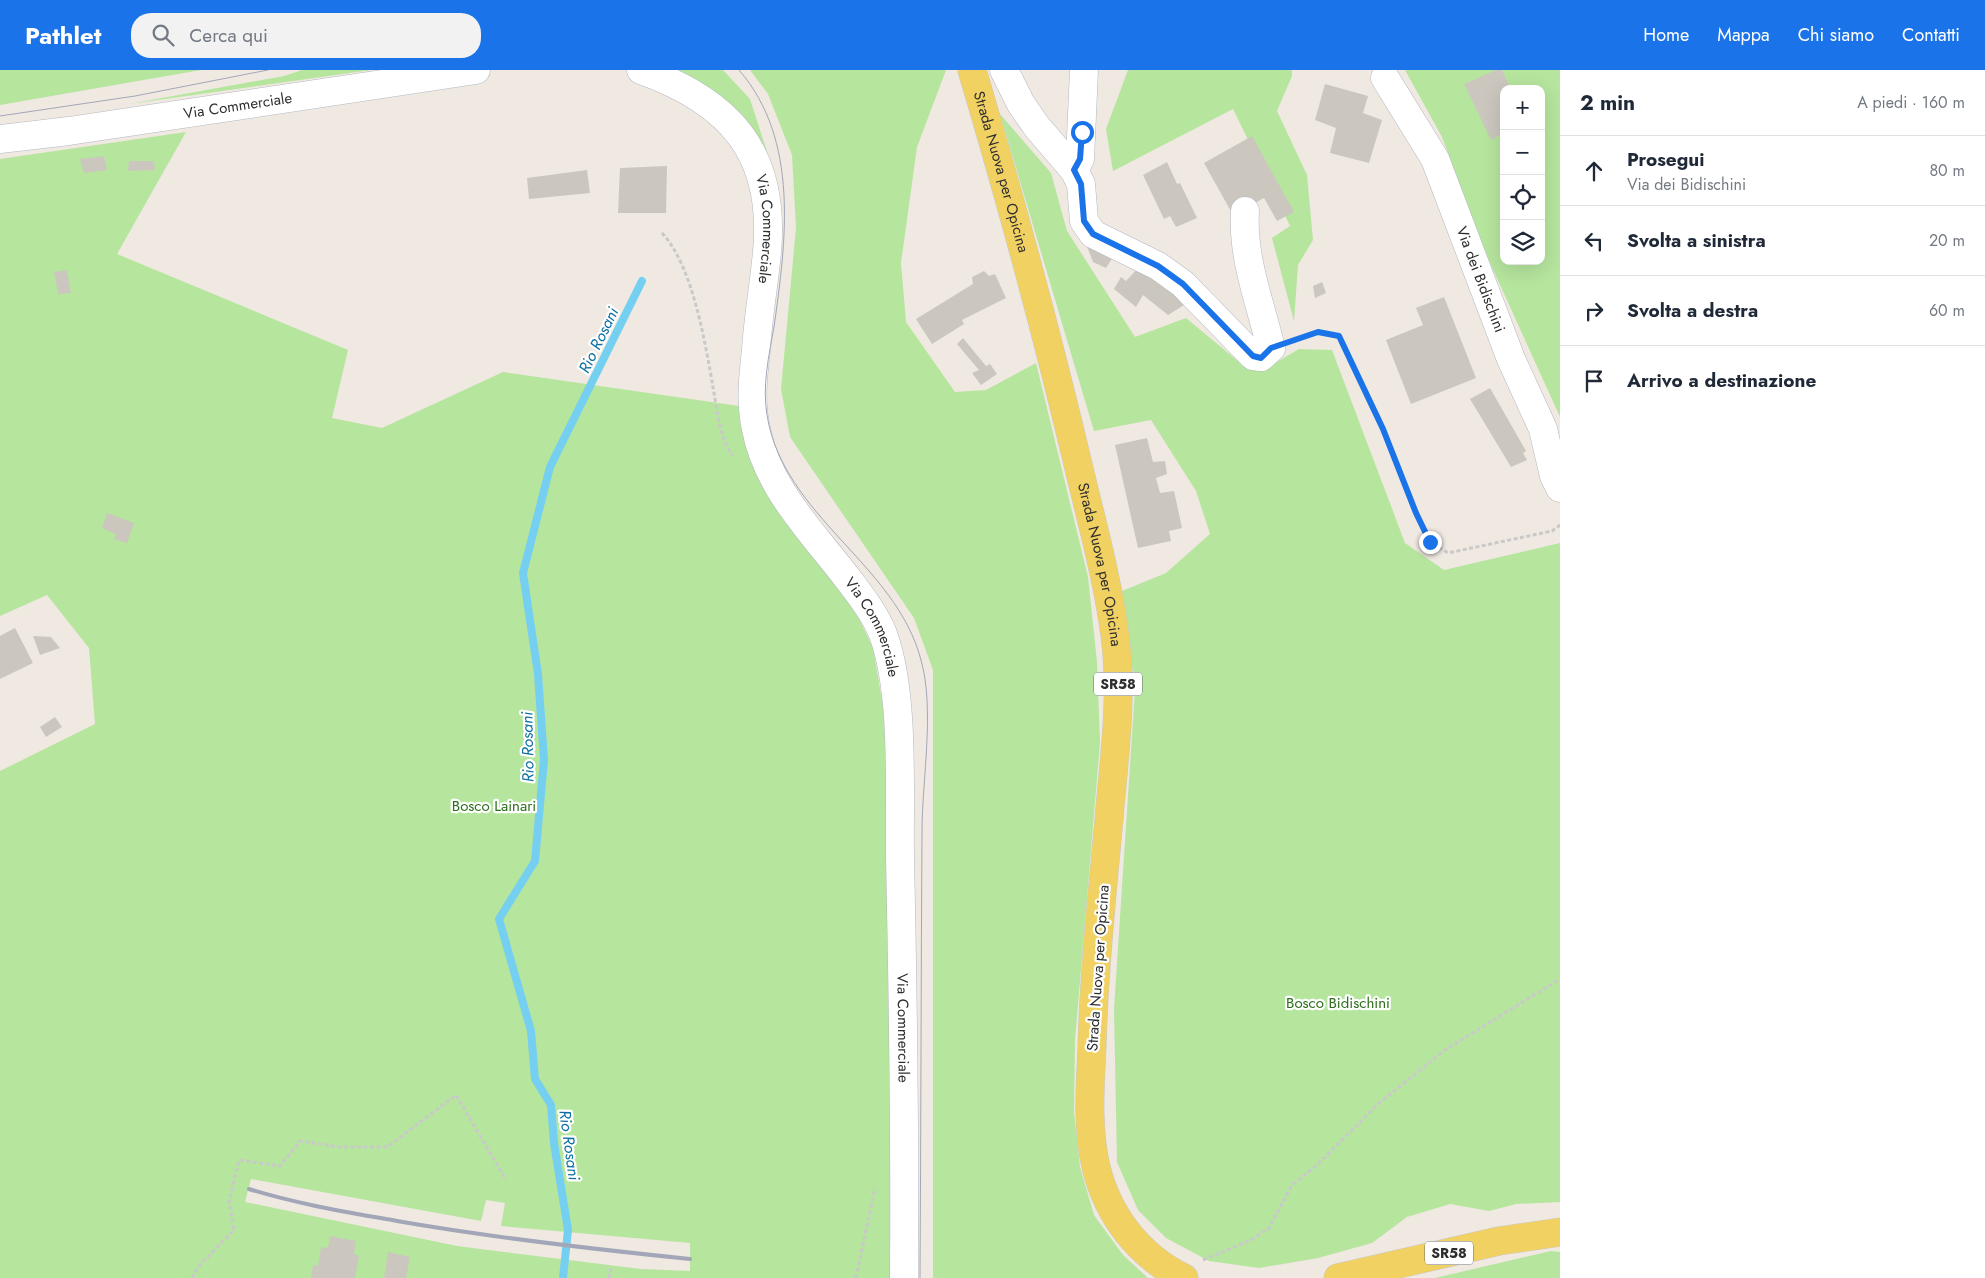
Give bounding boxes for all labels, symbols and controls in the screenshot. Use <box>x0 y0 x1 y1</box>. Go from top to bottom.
search box <box>131 13 481 58</box>
text: Pathlet <box>25 18 101 53</box>
icon: search <box>149 21 177 49</box>
text: Cerca qui <box>189 22 268 49</box>
text: Home <box>1643 22 1689 48</box>
text: Mappa <box>1717 22 1770 48</box>
text: Chi siamo <box>1798 22 1874 48</box>
text: Contatti <box>1902 22 1960 48</box>
map controls <box>1500 85 1545 265</box>
button: + <box>1500 85 1545 130</box>
street label: Via Commerciale <box>182 87 294 125</box>
text: 2 min <box>1580 88 1635 118</box>
street label: Strada Nuova per Opicina <box>968 89 1035 255</box>
text: A piedi · 160 m <box>1857 91 1965 114</box>
route start <box>1071 121 1094 144</box>
button: − <box>1500 130 1545 175</box>
text: Prosegui <box>1627 146 1705 173</box>
icon: ahead <box>1580 157 1608 185</box>
text: 80 m <box>1929 159 1965 182</box>
street label: Via Commerciale <box>750 172 779 285</box>
text: Via dei Bidischini <box>1627 173 1746 196</box>
button: locate <box>1500 175 1545 220</box>
button: layers <box>1500 220 1545 265</box>
street label: Via dei Bidischini <box>1451 223 1511 336</box>
icon: left <box>1580 227 1608 255</box>
text: Svolta a sinistra <box>1627 227 1766 254</box>
text: 20 m <box>1929 229 1965 252</box>
icon: right <box>1580 297 1608 325</box>
text: Svolta a destra <box>1627 297 1758 324</box>
text: 60 m <box>1929 299 1965 322</box>
water label: Rio Rosani <box>573 303 625 377</box>
icon: arrive <box>1580 367 1608 395</box>
text: Arrivo a destinazione <box>1627 367 1816 394</box>
street label: Strada Nuova per Opicina <box>1072 480 1127 648</box>
route end <box>1419 531 1442 554</box>
street label: Via Commerciale <box>839 572 904 679</box>
road number: SR58 <box>1094 672 1142 696</box>
water label: Rio Rosani <box>515 711 540 782</box>
park label: Bosco Lainari <box>452 795 536 817</box>
street label: Strada Nuova per Opicina <box>1081 884 1115 1052</box>
street label: Via Commerciale <box>891 973 915 1083</box>
park label: Bosco Bidischini <box>1286 992 1390 1014</box>
water label: Rio Rosani <box>553 1109 586 1183</box>
road number: SR58 <box>1425 1242 1473 1264</box>

